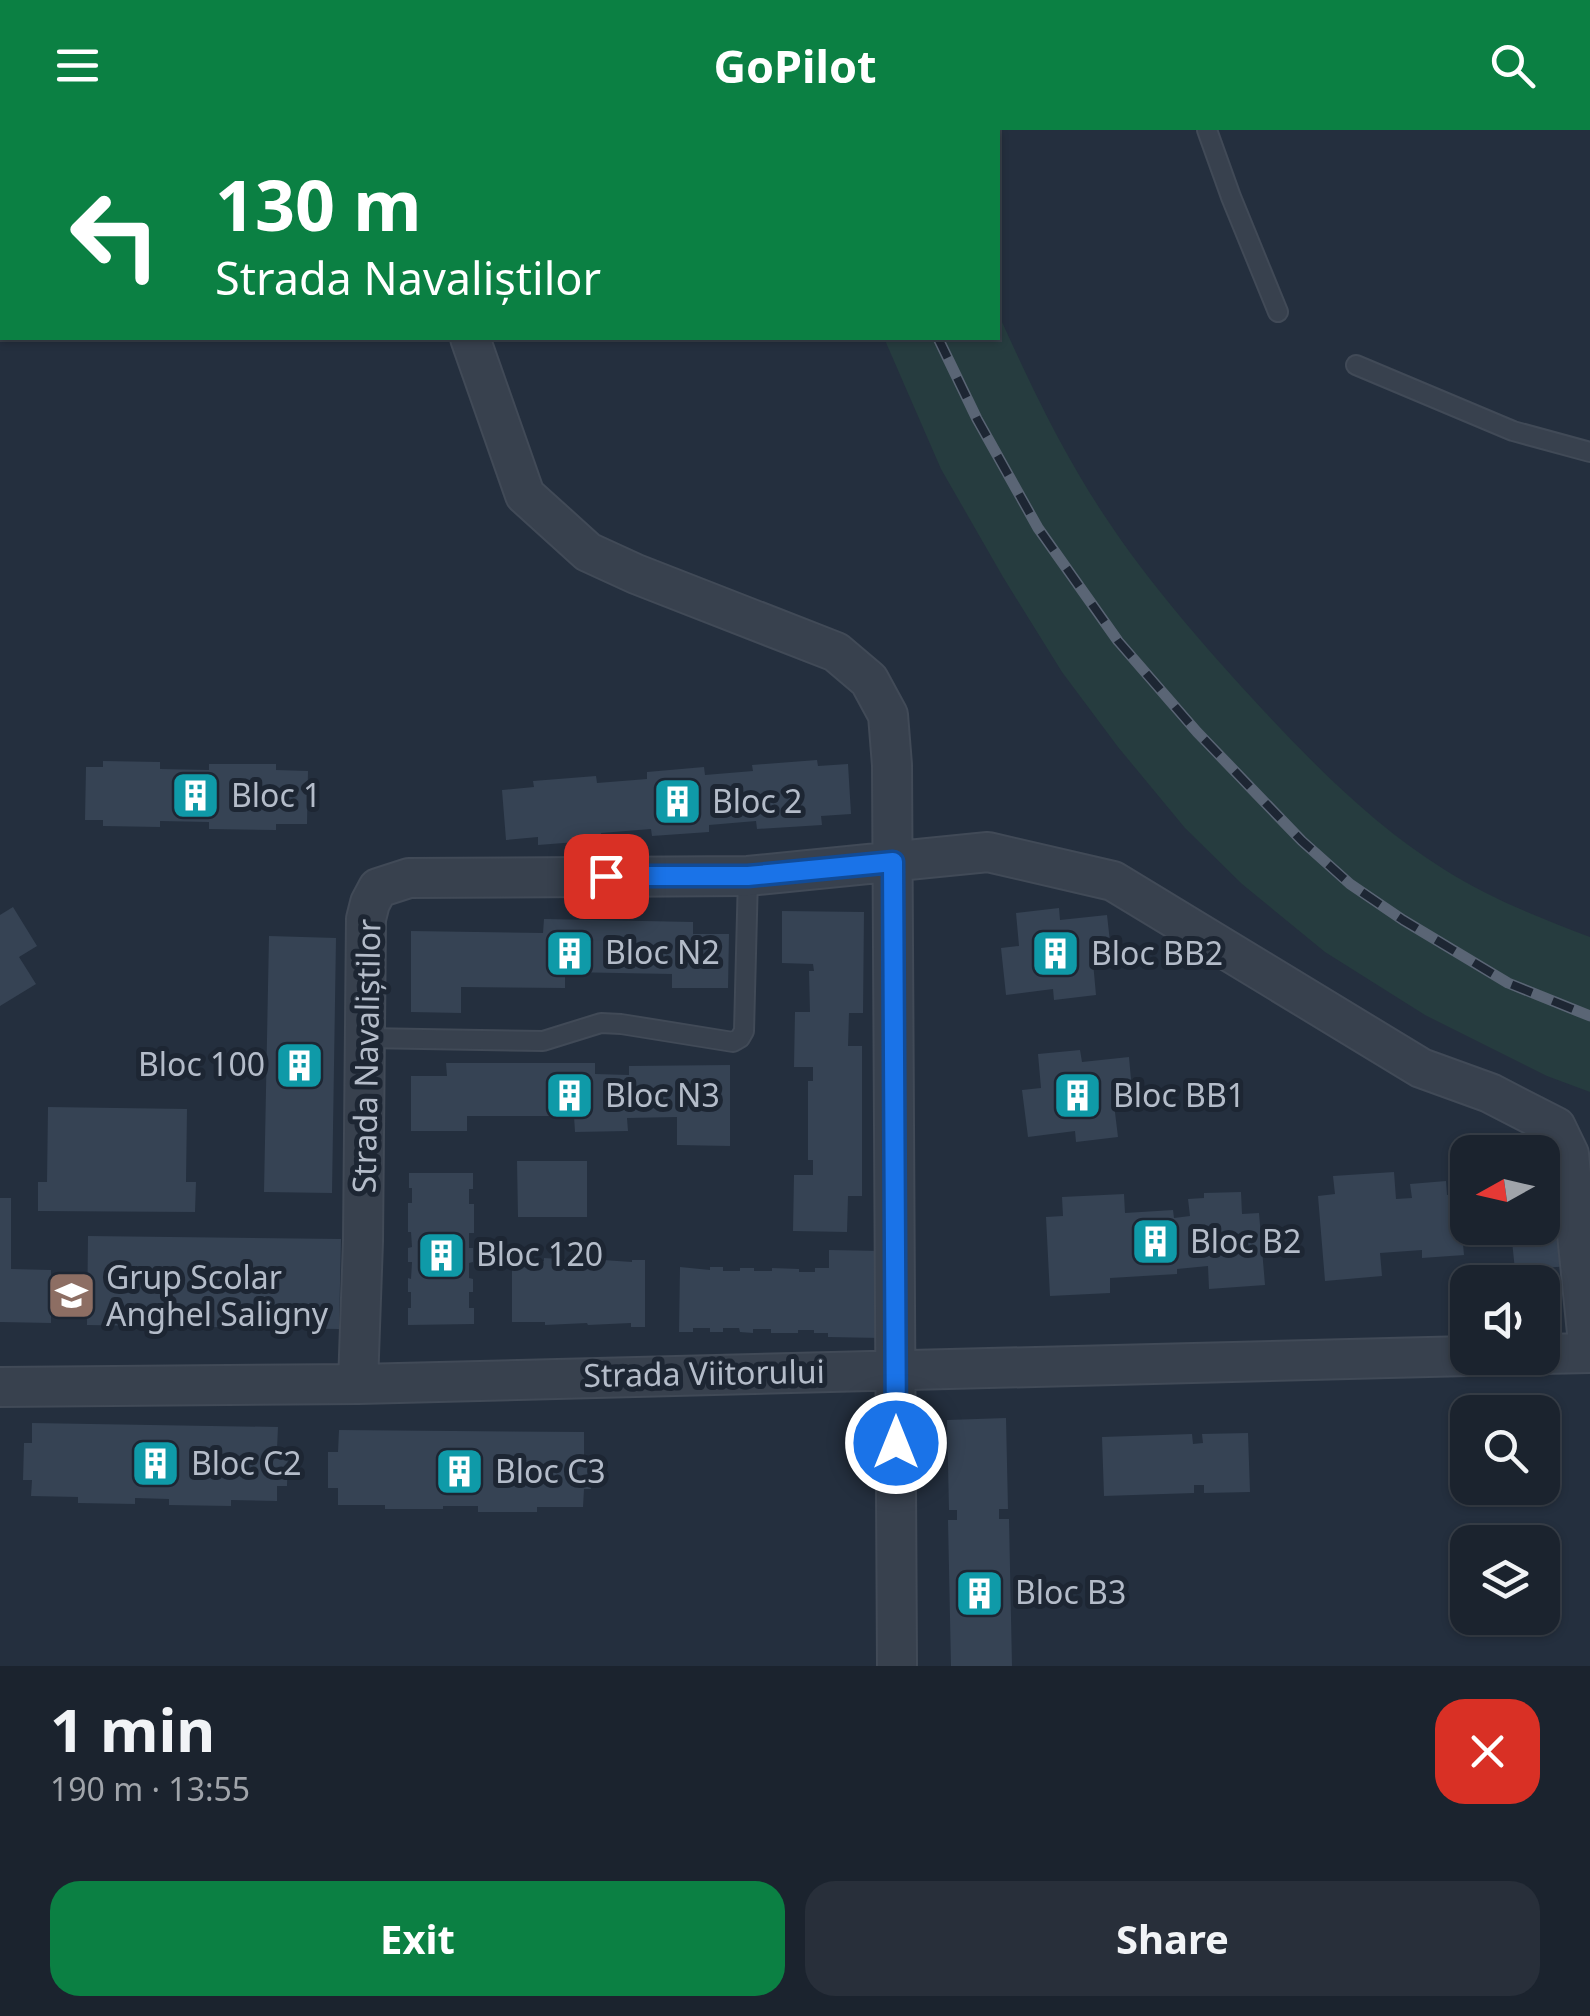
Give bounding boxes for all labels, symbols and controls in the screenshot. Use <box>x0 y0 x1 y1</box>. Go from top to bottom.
text: GoPilot <box>713 35 877 96</box>
icon: menu <box>50 38 105 93</box>
icon: search <box>1485 38 1540 93</box>
text: 130 m <box>215 156 422 252</box>
icon: left <box>50 170 180 300</box>
text: Strada Navaliștilor <box>215 247 601 308</box>
building icon: Bloc 1 <box>170 770 222 822</box>
place label: Bloc 1 <box>231 773 321 816</box>
building icon: Bloc 2 <box>651 776 703 828</box>
place label: Bloc 2 <box>712 779 802 822</box>
pin <box>564 834 649 919</box>
icon: arrive <box>579 849 634 904</box>
street label: Strada Navaliștilor <box>342 918 389 1194</box>
building icon: Bloc N2 <box>544 927 596 979</box>
building icon: Bloc BB2 <box>1030 928 1082 980</box>
place label: Bloc N2 <box>605 930 720 973</box>
place label: Bloc BB2 <box>1091 931 1223 974</box>
building icon: Bloc 100 <box>274 1039 326 1091</box>
place label: Bloc 100 <box>138 1042 265 1085</box>
building icon: Bloc N3 <box>544 1070 596 1122</box>
building icon: Bloc BB1 <box>1052 1070 1104 1122</box>
place label: Bloc N3 <box>605 1073 720 1116</box>
place label: Bloc BB1 <box>1113 1073 1245 1116</box>
north arrow <box>1450 1135 1560 1245</box>
map controls <box>1450 1135 1560 1635</box>
building icon: Bloc B2 <box>1129 1216 1181 1268</box>
place label: Bloc B2 <box>1190 1219 1301 1262</box>
building icon: Bloc 120 <box>415 1229 467 1281</box>
place label: Bloc 120 <box>476 1232 603 1275</box>
place label: Grup Scolar Anghel Saligny <box>106 1255 329 1335</box>
button: sound <box>1450 1265 1560 1375</box>
school or university icon: Grup Scolar Anghel Saligny <box>45 1270 97 1322</box>
street label: Strada Viitorului <box>583 1349 825 1396</box>
position arrow <box>844 1391 948 1495</box>
button: search <box>1450 1395 1560 1505</box>
building icon: Bloc C2 <box>130 1438 182 1490</box>
place label: Bloc C2 <box>191 1441 302 1484</box>
building icon: Bloc C3 <box>434 1446 486 1498</box>
place label: Bloc C3 <box>495 1449 606 1492</box>
button: layers <box>1450 1525 1560 1635</box>
building icon: Bloc B3 <box>954 1567 1006 1619</box>
place label: Bloc B3 <box>1015 1570 1126 1613</box>
text: 1 min <box>50 1688 215 1770</box>
button: close <box>1435 1699 1540 1804</box>
text: 190 m · 13:55 <box>50 1767 250 1810</box>
button: Exit <box>50 1881 785 1996</box>
button: Share <box>805 1881 1540 1996</box>

